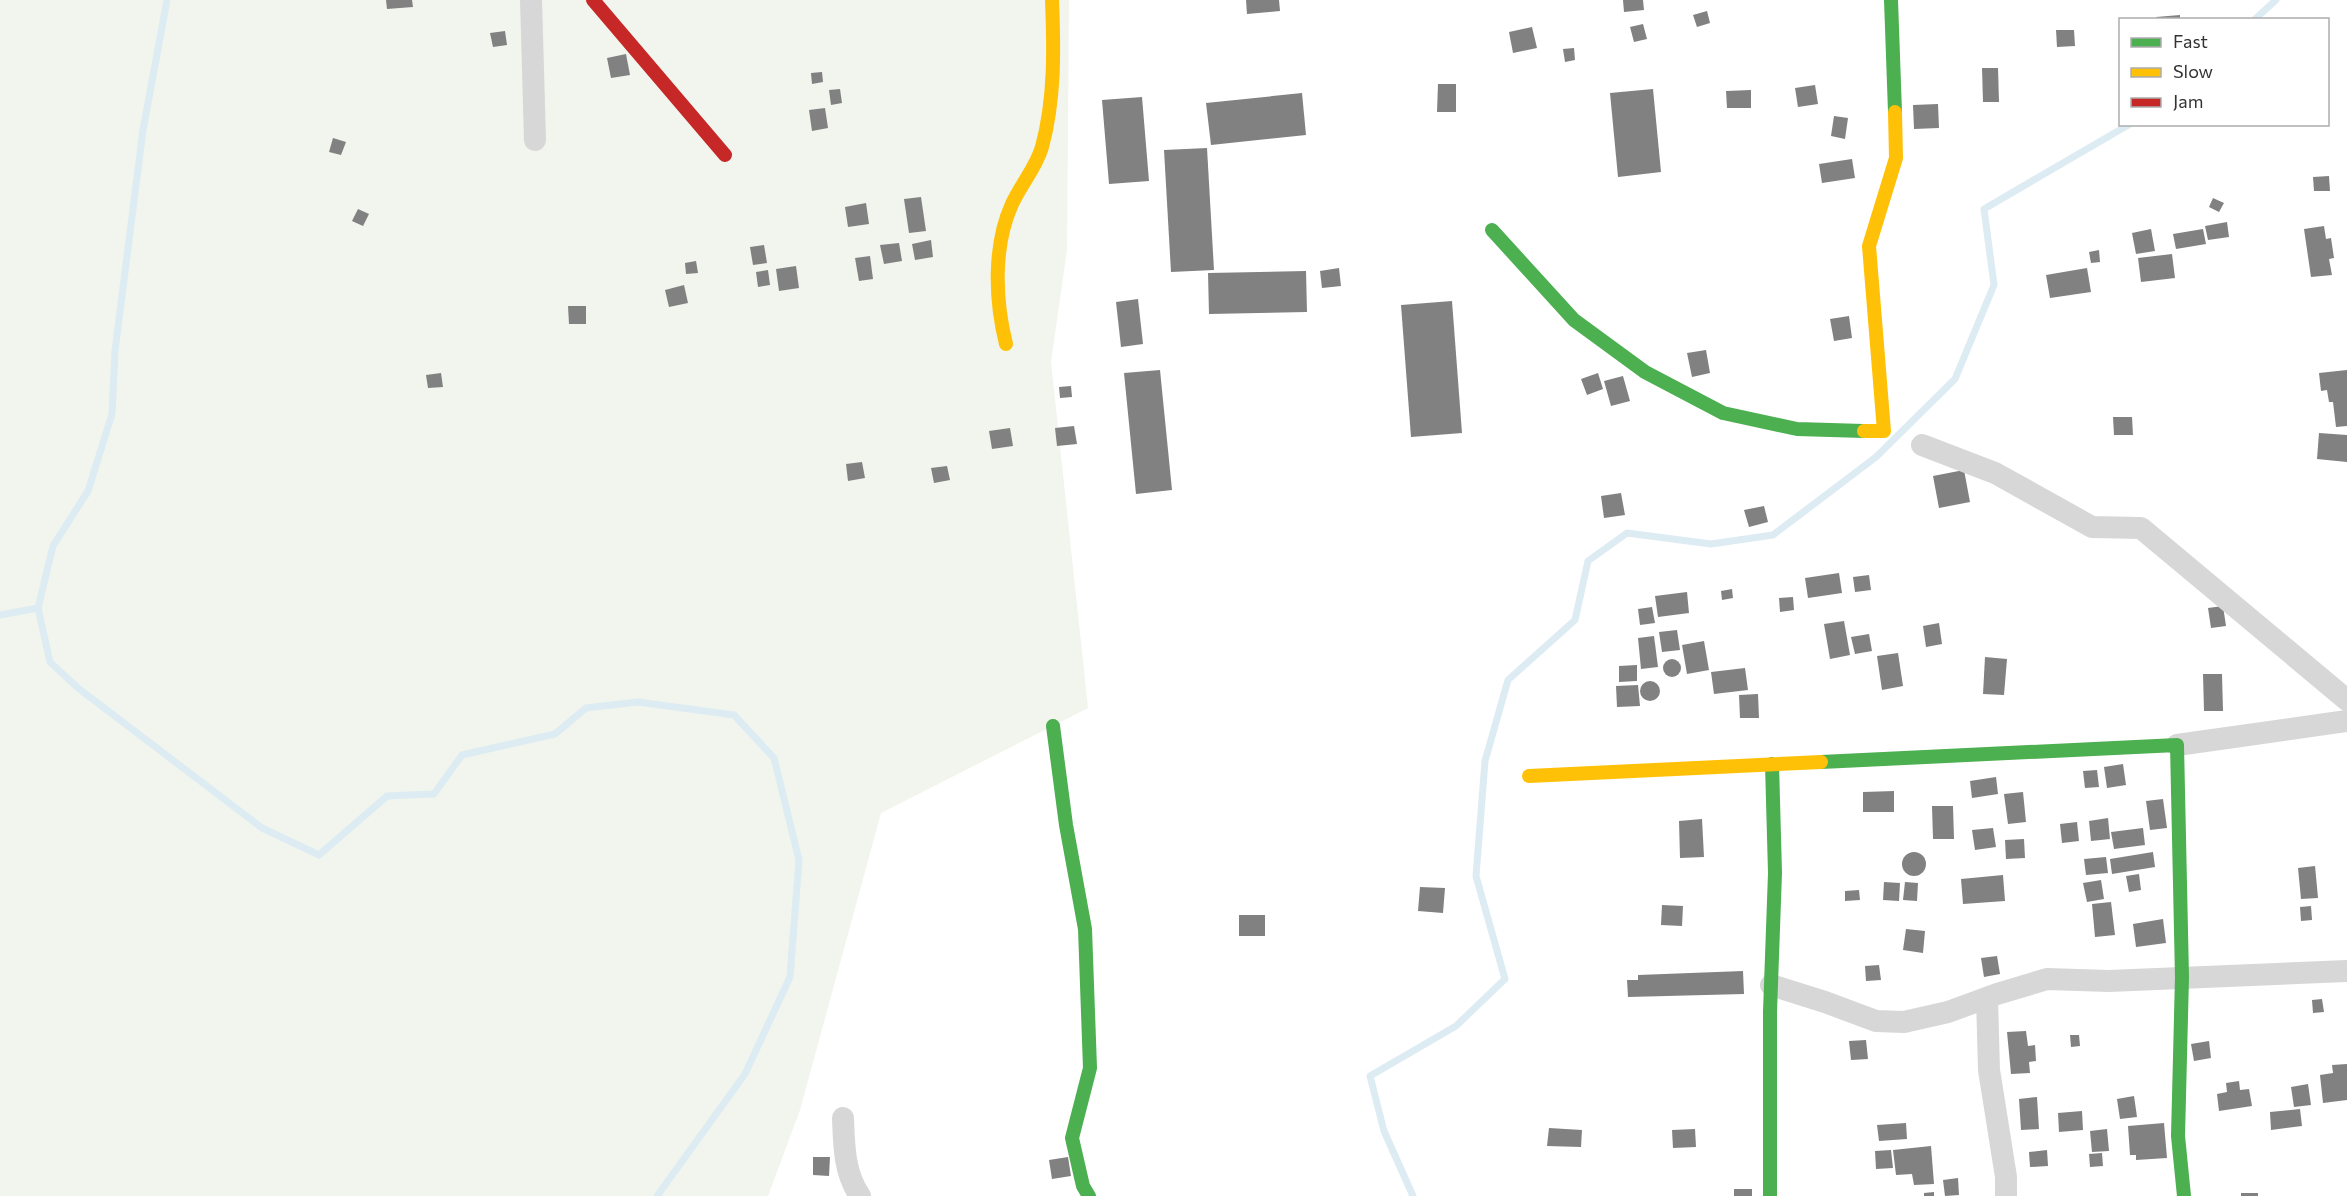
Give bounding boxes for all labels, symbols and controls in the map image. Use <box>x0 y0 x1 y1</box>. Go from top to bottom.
legend <box>2119 18 2329 126</box>
text: Fast <box>2173 30 2208 52</box>
text: Slow <box>2173 60 2213 82</box>
text: Jam <box>2173 90 2203 112</box>

